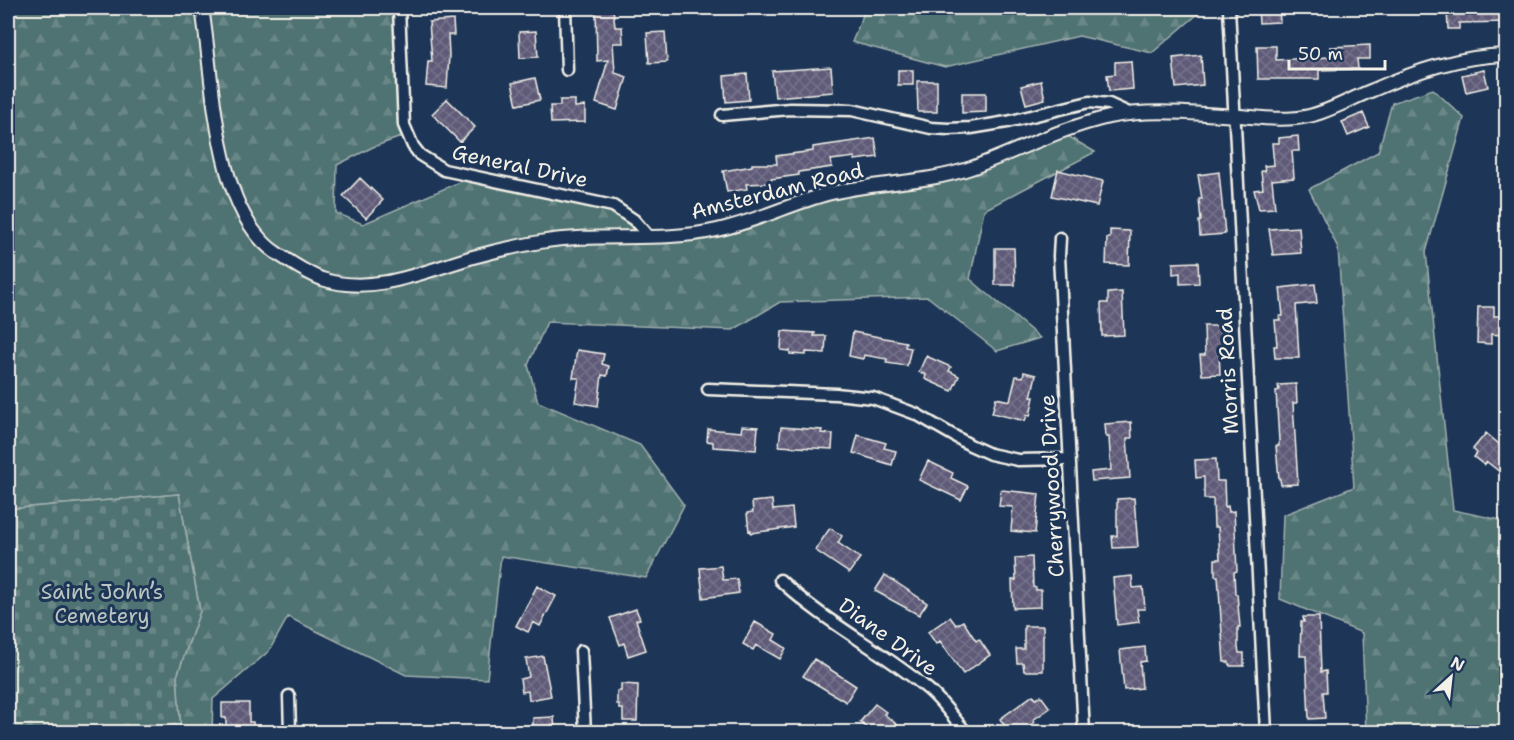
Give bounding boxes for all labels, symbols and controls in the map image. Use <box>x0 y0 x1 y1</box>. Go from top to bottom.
scale bar <box>1289 33 1385 71</box>
text: 50 m <box>1298 42 1343 66</box>
street label: General Drive <box>449 138 591 194</box>
street label: Amsterdam Road <box>688 156 866 226</box>
street label: Morris Road <box>1211 307 1245 435</box>
street label: Cherrywood Drive <box>1033 394 1071 578</box>
park label: Saint John’s Cemetery <box>41 578 163 630</box>
street label: Diane Drive <box>833 592 943 682</box>
north arrow <box>1421 647 1481 707</box>
text: N <box>1447 652 1468 676</box>

